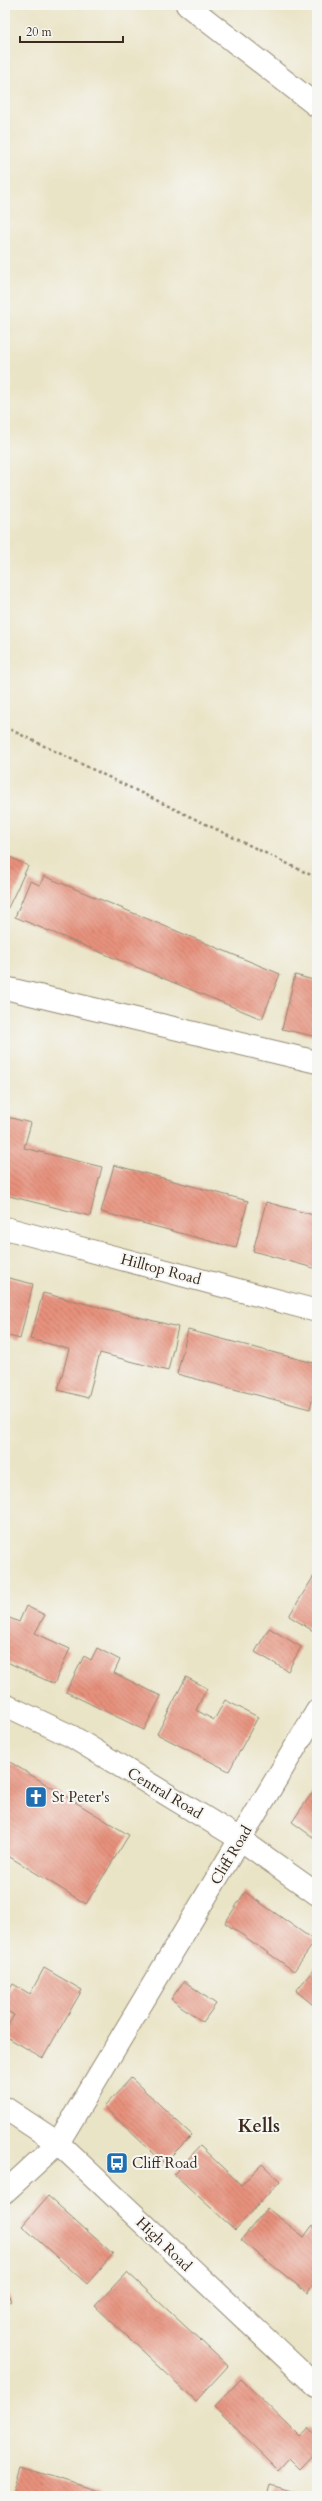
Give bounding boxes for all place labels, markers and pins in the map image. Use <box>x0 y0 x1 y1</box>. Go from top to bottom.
church icon: St Peter's <box>23 1784 49 1810</box>
place label: St Peter's <box>52 1787 109 1807</box>
bus stop icon: Cliff Road <box>104 2150 130 2176</box>
place label: Cliff Road <box>132 2153 198 2173</box>

